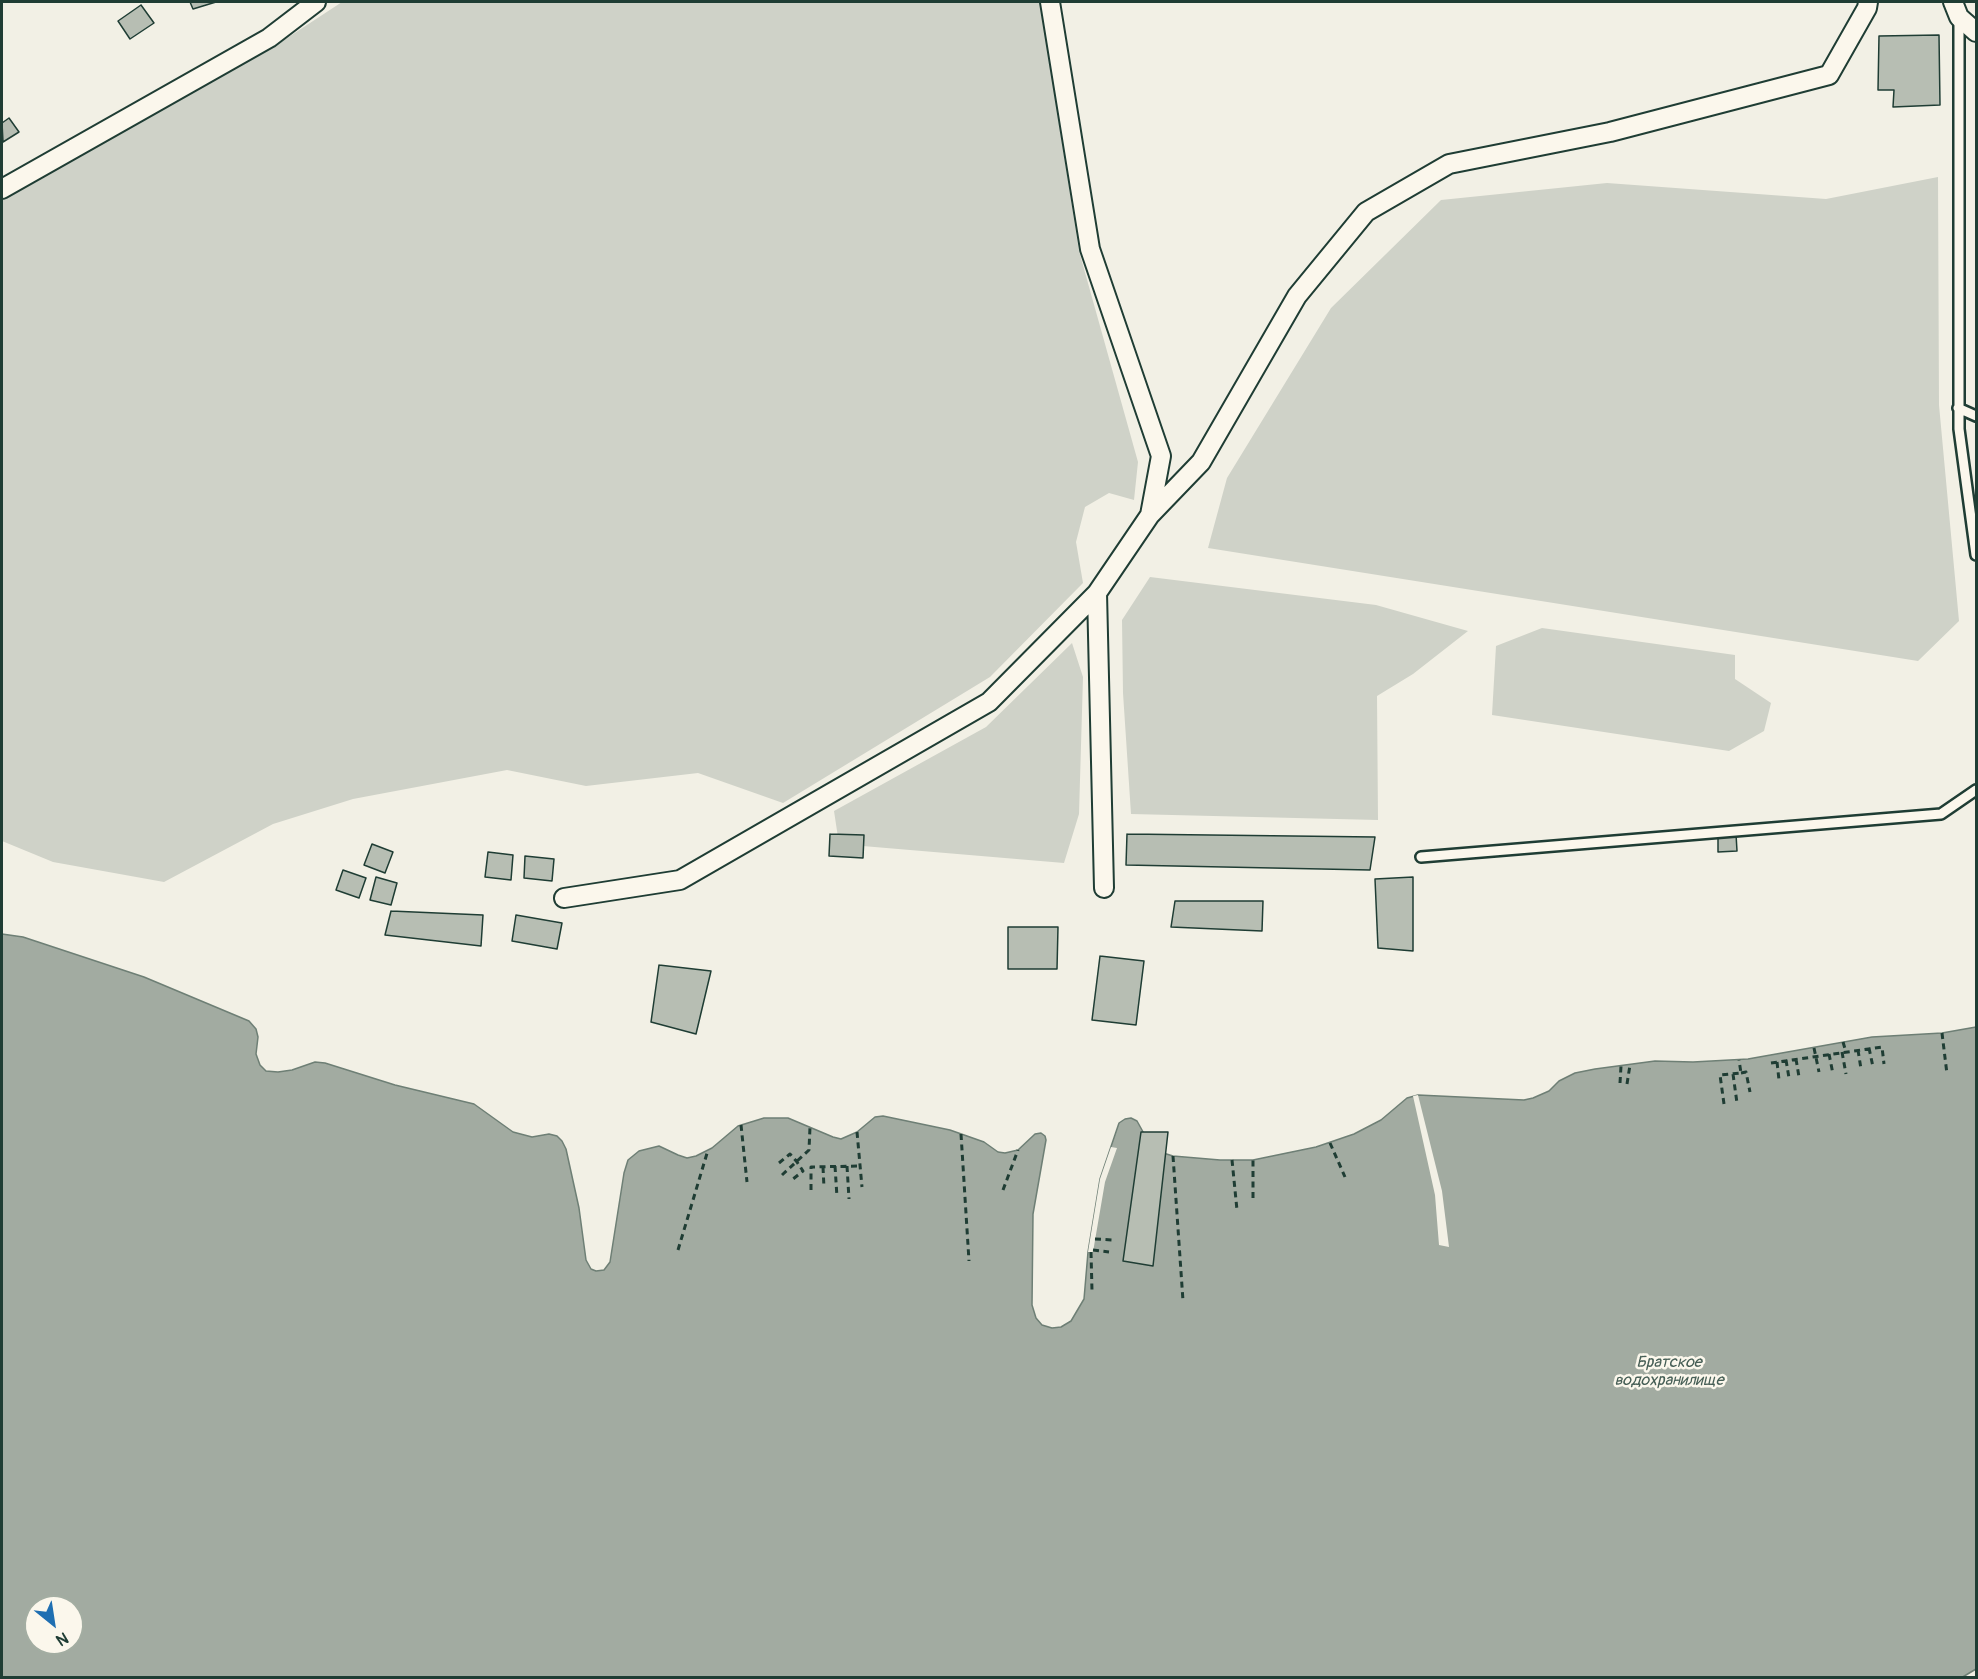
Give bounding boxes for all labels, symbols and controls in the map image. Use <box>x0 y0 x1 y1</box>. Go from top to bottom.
water label: Братское водохранилище <box>1614 1353 1724 1391</box>
north arrow <box>24 1595 84 1655</box>
text: N <box>52 1627 72 1650</box>

